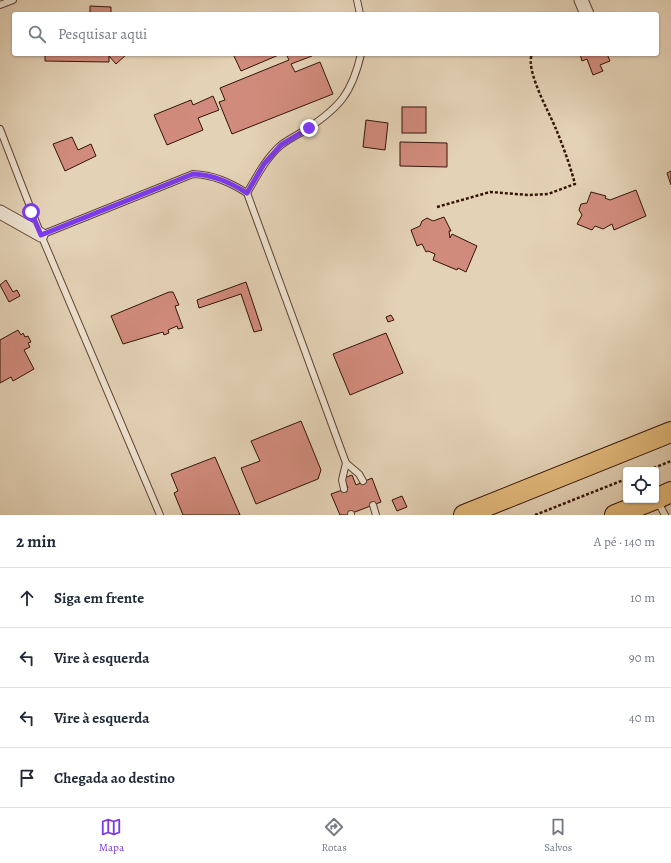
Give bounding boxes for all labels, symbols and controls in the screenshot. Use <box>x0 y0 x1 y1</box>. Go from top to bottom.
search box <box>12 12 659 56</box>
icon: search <box>26 23 48 45</box>
text: Pesquisar aqui <box>58 24 147 44</box>
route end <box>300 119 318 137</box>
route start <box>22 203 40 221</box>
map controls <box>623 467 659 503</box>
button: locate <box>623 467 659 503</box>
text: 2 min <box>16 530 56 553</box>
text: A pé · 140 m <box>594 533 655 550</box>
icon: ahead <box>16 587 38 609</box>
text: Siga em frente <box>54 588 144 608</box>
text: 10 m <box>630 589 655 606</box>
icon: left <box>16 647 38 669</box>
text: Vire à esquerda <box>54 648 150 668</box>
text: 90 m <box>629 649 655 666</box>
icon: left <box>16 707 38 729</box>
text: Vire à esquerda <box>54 708 150 728</box>
text: 40 m <box>629 709 655 726</box>
icon: arrive <box>16 767 38 789</box>
text: Chegada ao destino <box>54 768 175 788</box>
tab: Mapa <box>99 816 124 855</box>
tab: Rotas <box>322 816 347 855</box>
tab: Salvos <box>544 816 572 855</box>

